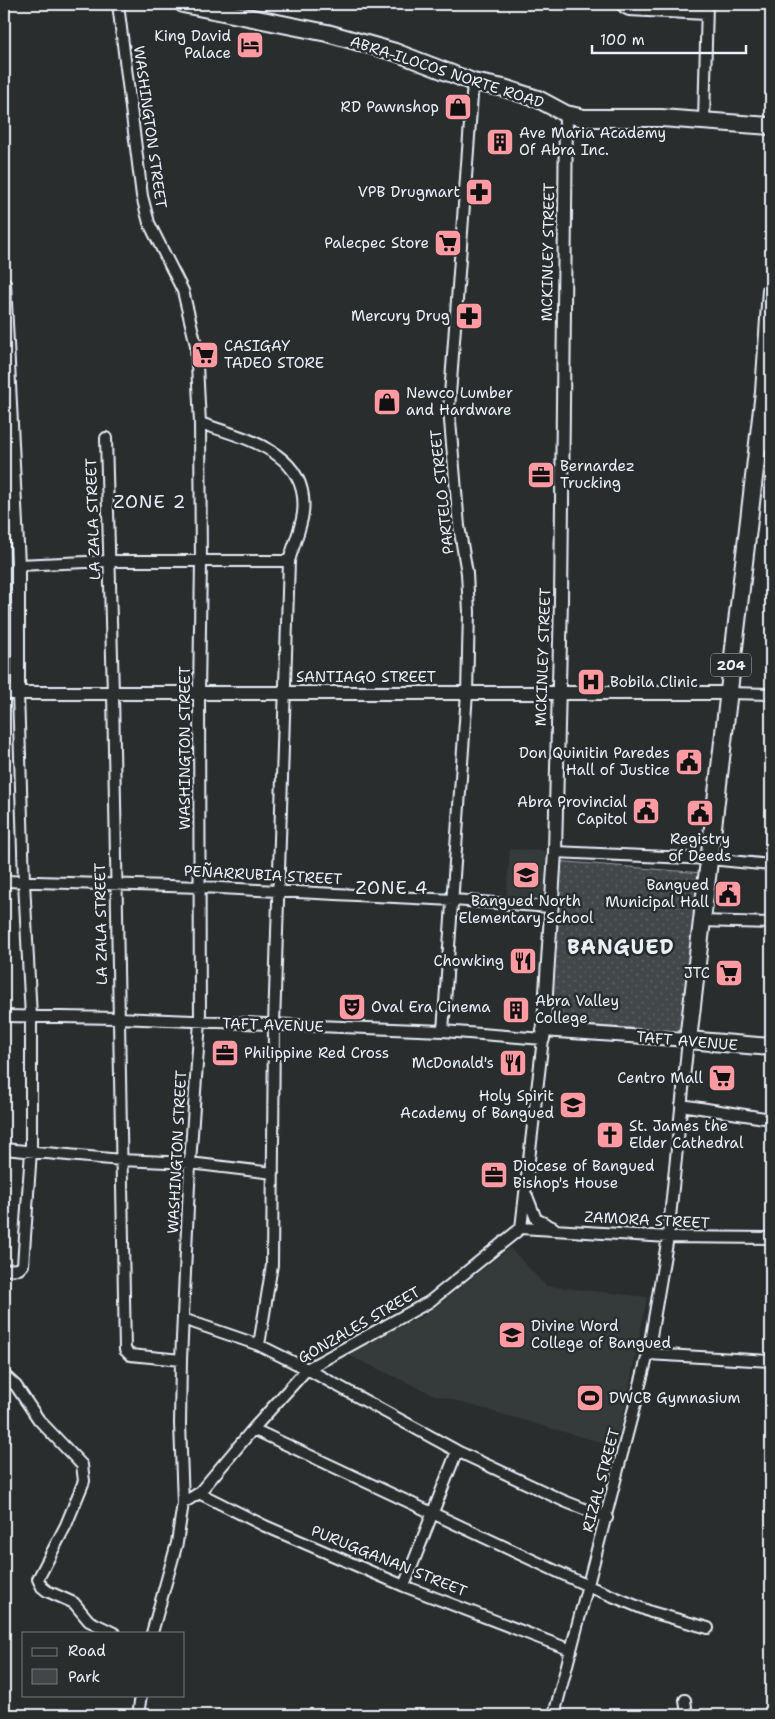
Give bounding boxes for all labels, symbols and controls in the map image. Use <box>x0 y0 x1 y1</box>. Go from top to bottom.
scale bar <box>592 22 746 54</box>
place label: King David Palace <box>154 26 231 63</box>
hotel icon: King David Palace <box>235 30 265 60</box>
text: 100 m <box>600 30 645 50</box>
street label: ABRA-ILOCOS NORTE ROAD <box>347 31 547 113</box>
street label: WASHINGTON STREET <box>129 44 171 210</box>
shop icon: RD Pawnshop <box>443 92 473 122</box>
place label: RD Pawnshop <box>341 97 439 117</box>
place label: Ave Maria Academy Of Abra Inc. <box>519 123 666 160</box>
building icon: Ave Maria Academy Of Abra Inc. <box>485 127 515 157</box>
pharmacy icon: VPB Drugmart <box>464 177 494 207</box>
place label: VPB Drugmart <box>358 182 460 202</box>
street label: MCKINLEY STREET <box>537 182 559 322</box>
supermarket icon: Palecpec Store <box>433 228 463 258</box>
place label: Palecpec Store <box>324 233 429 253</box>
pharmacy icon: Mercury Drug <box>454 301 484 331</box>
place label: Mercury Drug <box>351 306 450 326</box>
place label: CASIGAY TADEO STORE <box>224 336 324 373</box>
supermarket icon: CASIGAY TADEO STORE <box>190 340 220 370</box>
place label: Newco Lumber and Hardware <box>406 383 513 420</box>
shop icon: Newco Lumber and Hardware <box>372 387 402 417</box>
street label: PARTELO STREET <box>425 429 459 555</box>
place label: Bernardez Trucking <box>560 456 635 493</box>
street label: LA ZALA STREET <box>81 458 105 580</box>
office icon: Bernardez Trucking <box>526 460 556 490</box>
district label: ZONE 2 <box>114 490 186 514</box>
street label: MCKINLEY STREET <box>531 587 555 727</box>
road number: 204 <box>711 654 751 676</box>
street label: WASHINGTON STREET <box>175 666 195 830</box>
street label: SANTIAGO STREET <box>296 667 436 687</box>
hospital icon: Bobila Clinic <box>576 667 606 697</box>
place label: Bobila Clinic <box>610 672 698 692</box>
place label: Don Quinitin Paredes Hall of Justice <box>519 743 670 780</box>
public building icon: Don Quinitin Paredes Hall of Justice <box>674 747 704 777</box>
place label: Abra Provincial Capitol <box>517 792 627 829</box>
public building icon: Abra Provincial Capitol <box>631 796 661 826</box>
public building icon: Registry of Deeds <box>685 798 715 828</box>
place label: Registry of Deeds <box>669 829 731 866</box>
street label: PEÑARRUBIA STREET <box>183 859 343 889</box>
school or university icon: Bangued North Elementary School <box>511 860 541 890</box>
street label: LA ZALA STREET <box>90 863 112 985</box>
place label: Bangued Municipal Hall <box>605 875 709 912</box>
district label: ZONE 4 <box>356 876 428 900</box>
public building icon: Bangued Municipal Hall <box>713 879 743 909</box>
place label: Bangued North Elementary School <box>458 891 594 928</box>
district label: BANGUED <box>567 934 675 960</box>
restaurant icon: Chowking <box>508 946 538 976</box>
place label: Chowking <box>434 951 504 971</box>
supermarket icon: JTC <box>714 958 744 988</box>
place label: JTC <box>684 963 710 983</box>
place label: Abra Valley College <box>535 991 619 1028</box>
theatre icon: Oval Era Cinema <box>337 992 367 1022</box>
building icon: Abra Valley College <box>501 995 531 1025</box>
place label: Oval Era Cinema <box>371 997 491 1017</box>
street label: TAFT AVENUE <box>222 1013 324 1037</box>
street label: TAFT AVENUE <box>635 1027 739 1055</box>
office icon: Philippine Red Cross <box>210 1038 240 1068</box>
place label: Philippine Red Cross <box>244 1043 389 1063</box>
restaurant icon: McDonald's <box>498 1048 528 1078</box>
place label: McDonald's <box>412 1053 494 1073</box>
supermarket icon: Centro Mall <box>707 1063 737 1093</box>
place label: Centro Mall <box>617 1068 703 1088</box>
street label: WASHINGTON STREET <box>163 1070 191 1234</box>
place label: Holy Spirit Academy of Bangued <box>400 1086 554 1123</box>
school or university icon: Holy Spirit Academy of Bangued <box>558 1090 588 1120</box>
place label: St. James the Elder Cathedral <box>629 1116 744 1153</box>
church icon: St. James the Elder Cathedral <box>595 1120 625 1150</box>
place label: Diocese of Bangued Bishop's House <box>513 1156 655 1193</box>
office icon: Diocese of Bangued Bishop's House <box>479 1160 509 1190</box>
street label: ZAMORA STREET <box>584 1207 710 1233</box>
street label: GONZALES STREET <box>294 1282 424 1368</box>
place label: Divine Word College of Bangued <box>531 1316 671 1353</box>
school or university icon: Divine Word College of Bangued <box>497 1320 527 1350</box>
sports icon: DWCB Gymnasium <box>575 1383 605 1413</box>
place label: DWCB Gymnasium <box>609 1388 740 1408</box>
street label: RIZAL STREET <box>578 1426 624 1534</box>
street label: PURUGGANAN STREET <box>308 1521 470 1601</box>
legend <box>22 1632 185 1696</box>
text: Road <box>68 1641 106 1661</box>
text: Park <box>68 1667 100 1687</box>

